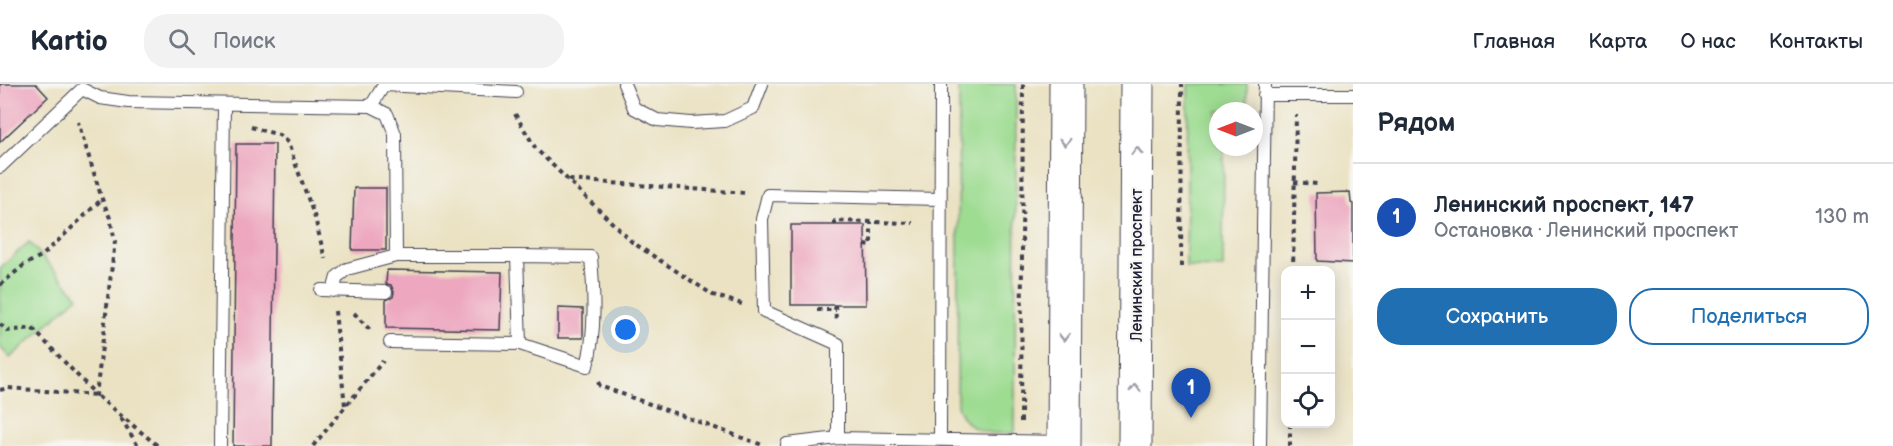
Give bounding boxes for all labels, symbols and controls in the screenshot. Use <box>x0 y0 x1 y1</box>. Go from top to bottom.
search box <box>144 14 564 68</box>
text: Kartio <box>30 25 108 58</box>
icon: search <box>165 25 198 58</box>
text: Поиск <box>213 28 275 55</box>
text: Главная <box>1472 29 1555 54</box>
text: Карта <box>1588 29 1647 54</box>
text: О нас <box>1680 29 1736 54</box>
text: Контакты <box>1769 29 1863 54</box>
north arrow <box>1209 102 1263 156</box>
text: Рядом <box>1377 108 1455 139</box>
one-way arrow <box>1059 138 1071 147</box>
one-way arrow <box>1131 146 1143 155</box>
street label: Ленинский проспект <box>1128 188 1147 343</box>
text: Ленинский проспект, 147 <box>1434 192 1694 219</box>
text: 1 <box>1392 205 1401 229</box>
text: 130 m <box>1815 205 1869 229</box>
text: Остановка · Ленинский проспект <box>1434 219 1738 243</box>
map controls <box>1281 266 1335 428</box>
button: + <box>1281 266 1335 320</box>
button: Сохранить <box>1377 288 1617 345</box>
button: Поделиться <box>1629 288 1869 345</box>
your location <box>611 315 640 344</box>
button: − <box>1281 320 1335 374</box>
one-way arrow <box>1058 333 1071 342</box>
pin: 1 <box>1172 368 1210 418</box>
button: locate <box>1281 374 1335 428</box>
one-way arrow <box>1129 383 1141 392</box>

